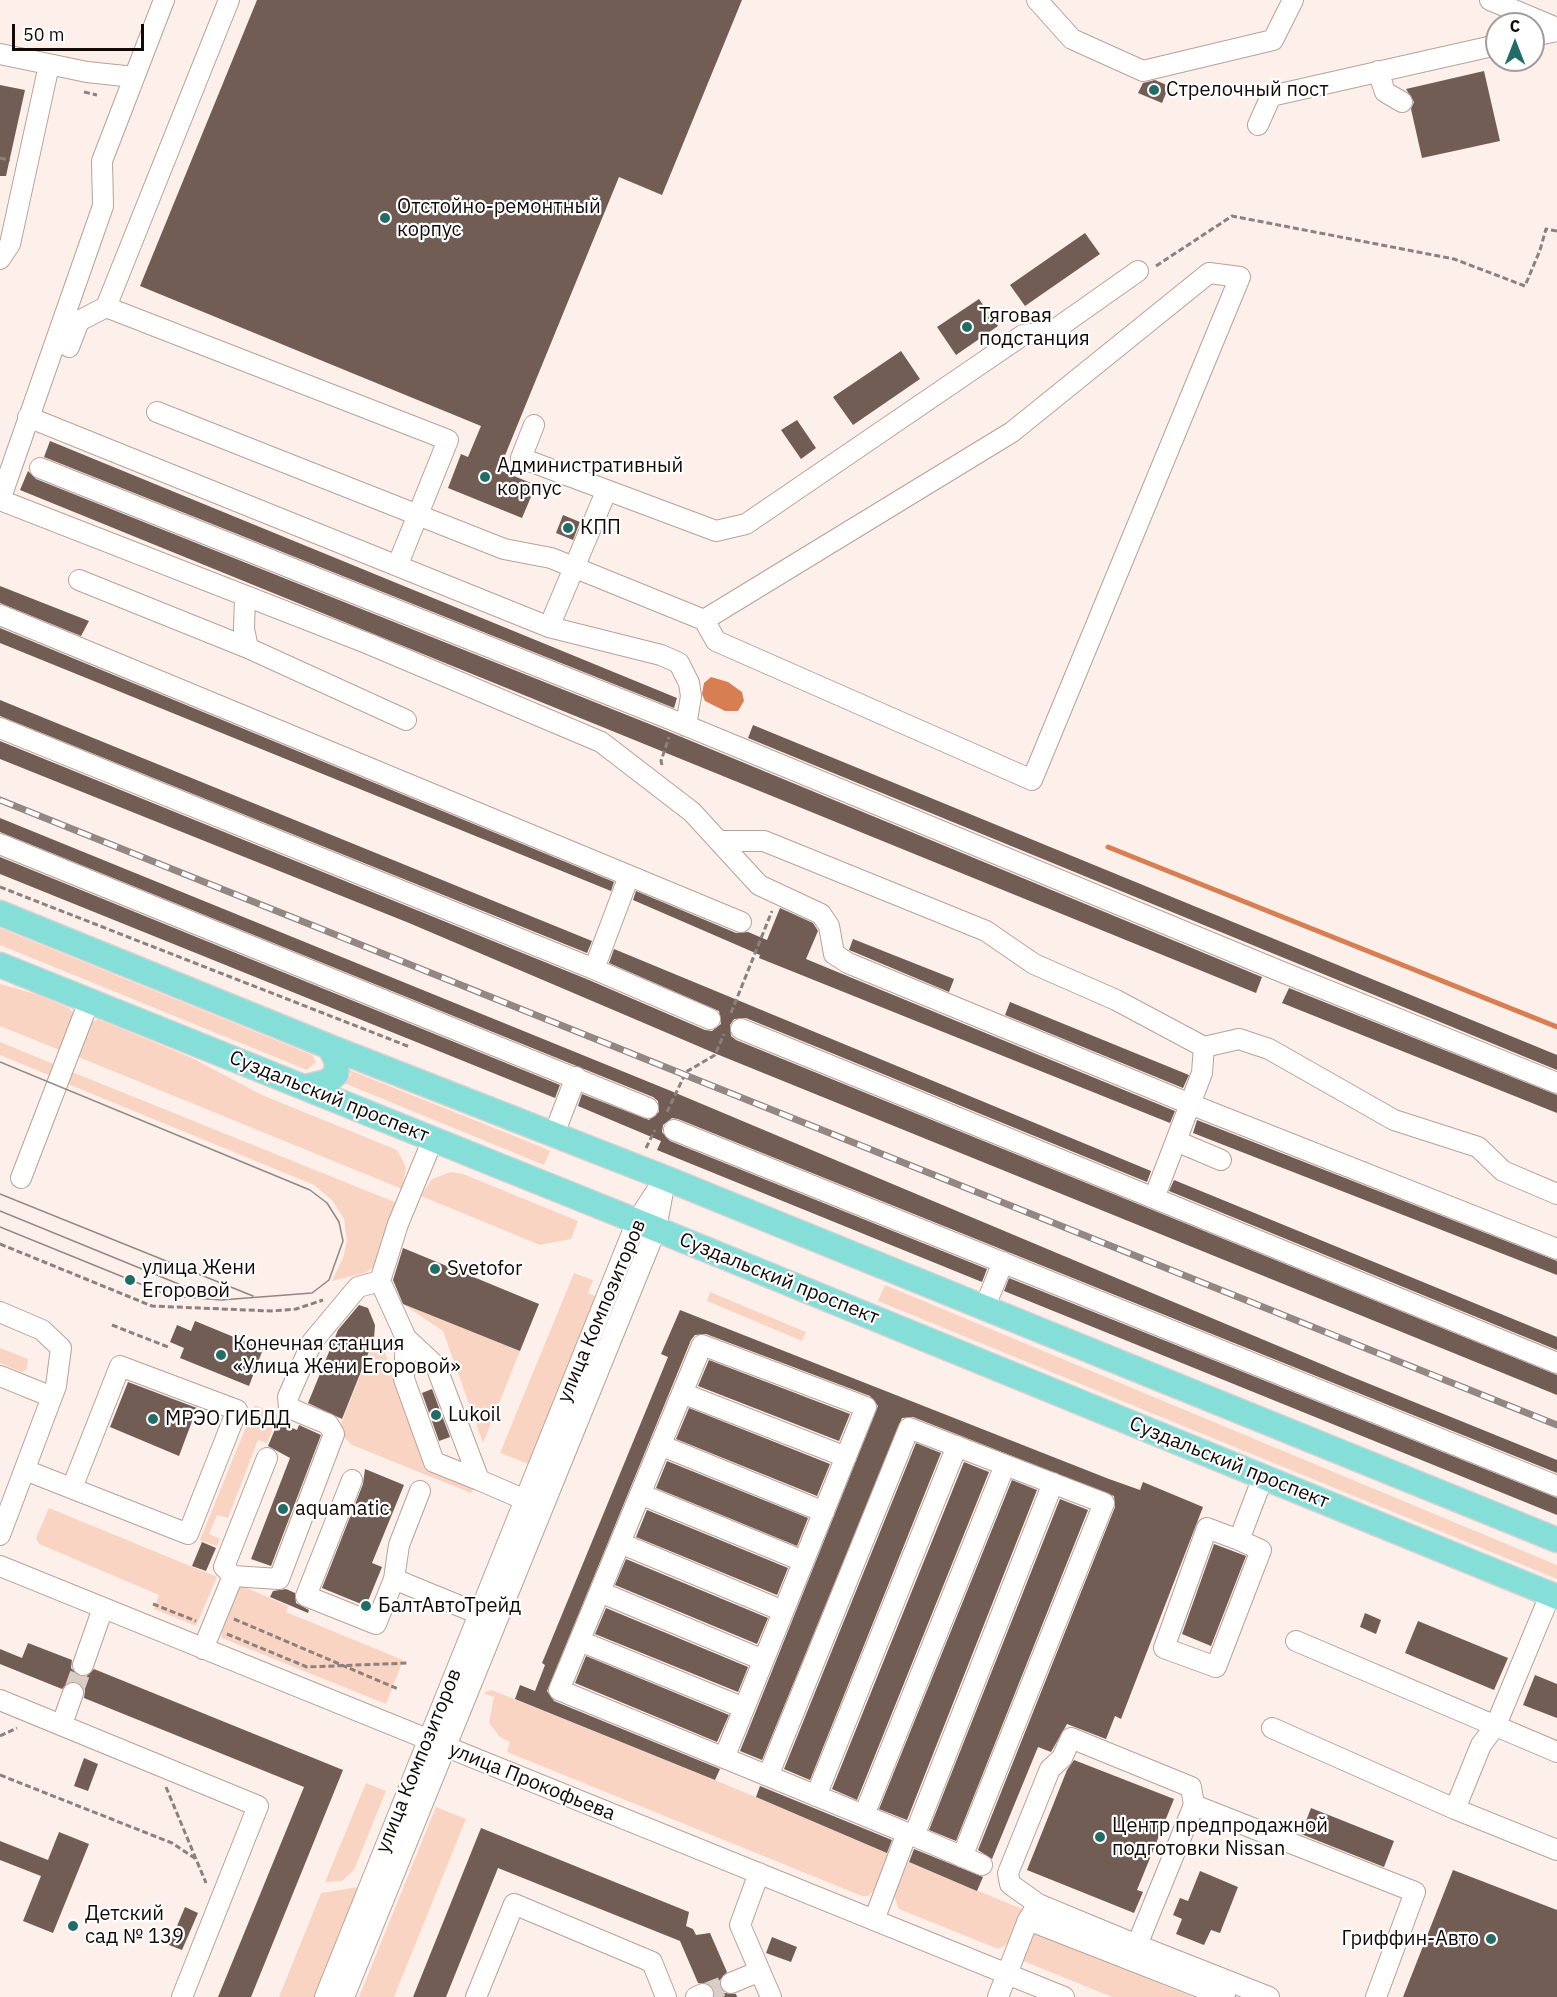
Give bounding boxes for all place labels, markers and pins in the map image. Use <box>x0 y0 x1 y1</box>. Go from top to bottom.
place label: Стрелочный пост <box>1166 78 1329 102</box>
marker: Стрелочный пост <box>1147 83 1161 97</box>
place label: Отстойно-ремонтный корпус <box>397 195 601 242</box>
marker: Отстойно-ремонтный корпус <box>378 211 392 225</box>
place label: Тяговая подстанция <box>979 304 1090 351</box>
marker: Тяговая подстанция <box>960 320 974 334</box>
place label: Административный корпус <box>497 454 683 501</box>
marker: Административный корпус <box>478 470 492 484</box>
place label: КПП <box>580 516 621 540</box>
marker: КПП <box>561 521 575 535</box>
place label: улица Жени Егоровой <box>142 1256 256 1303</box>
place label: Svetofor <box>447 1257 522 1281</box>
marker: Svetofor <box>428 1262 442 1276</box>
marker: улица Жени Егоровой <box>123 1273 137 1287</box>
place label: Конечная станция «Улица Жени Егоровой» <box>233 1332 460 1379</box>
marker: Конечная станция «Улица Жени Егоровой» <box>214 1348 228 1362</box>
place label: Lukoil <box>448 1403 501 1427</box>
place label: МРЭО ГИБДД <box>165 1407 291 1431</box>
marker: Lukoil <box>429 1408 443 1422</box>
marker: МРЭО ГИБДД <box>146 1412 160 1426</box>
place label: aquamatic <box>295 1497 390 1521</box>
marker: aquamatic <box>276 1502 290 1516</box>
place label: БалтАвтоТрейд <box>378 1594 521 1618</box>
marker: БалтАвтоТрейд <box>359 1599 373 1613</box>
place label: Центр предпродажной подготовки Nissan <box>1112 1814 1328 1861</box>
marker: Центр предпродажной подготовки Nissan <box>1093 1830 1107 1844</box>
place label: Детский сад № 139 <box>85 1902 184 1949</box>
marker: Детский сад № 139 <box>66 1919 80 1933</box>
place label: Гриффин-Авто <box>1342 1927 1479 1951</box>
marker: Гриффин-Авто <box>1484 1932 1498 1946</box>

